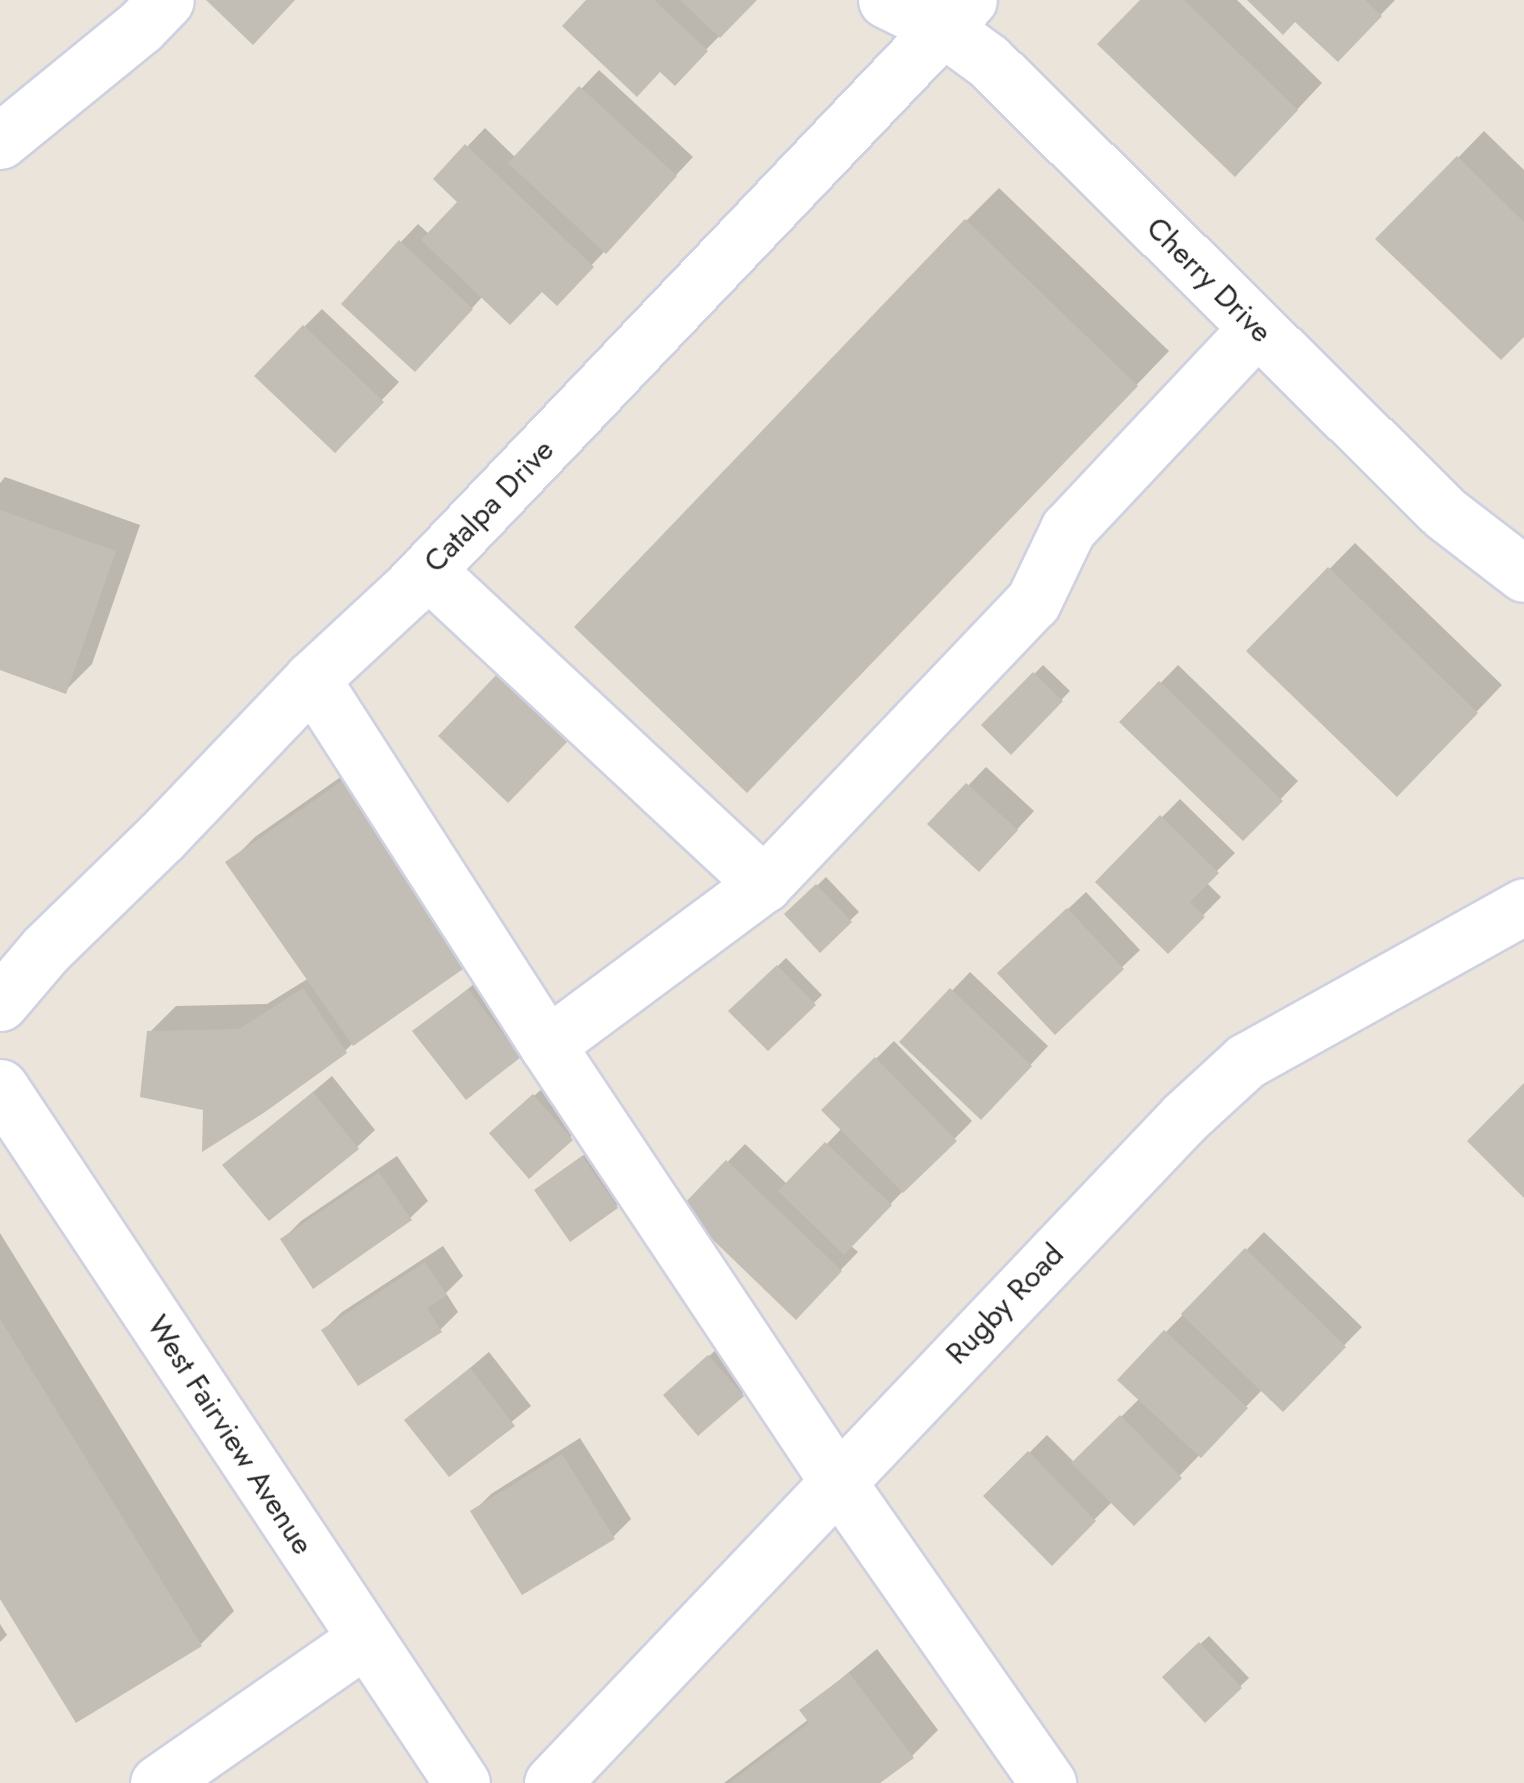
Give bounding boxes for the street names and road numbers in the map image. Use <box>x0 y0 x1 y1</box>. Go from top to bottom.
street label: Cherry Drive <box>1139 210 1279 350</box>
street label: Catalpa Drive <box>417 432 561 580</box>
street label: Rugby Road <box>939 1236 1071 1372</box>
street label: West Fairview Avenue <box>139 1309 321 1561</box>

